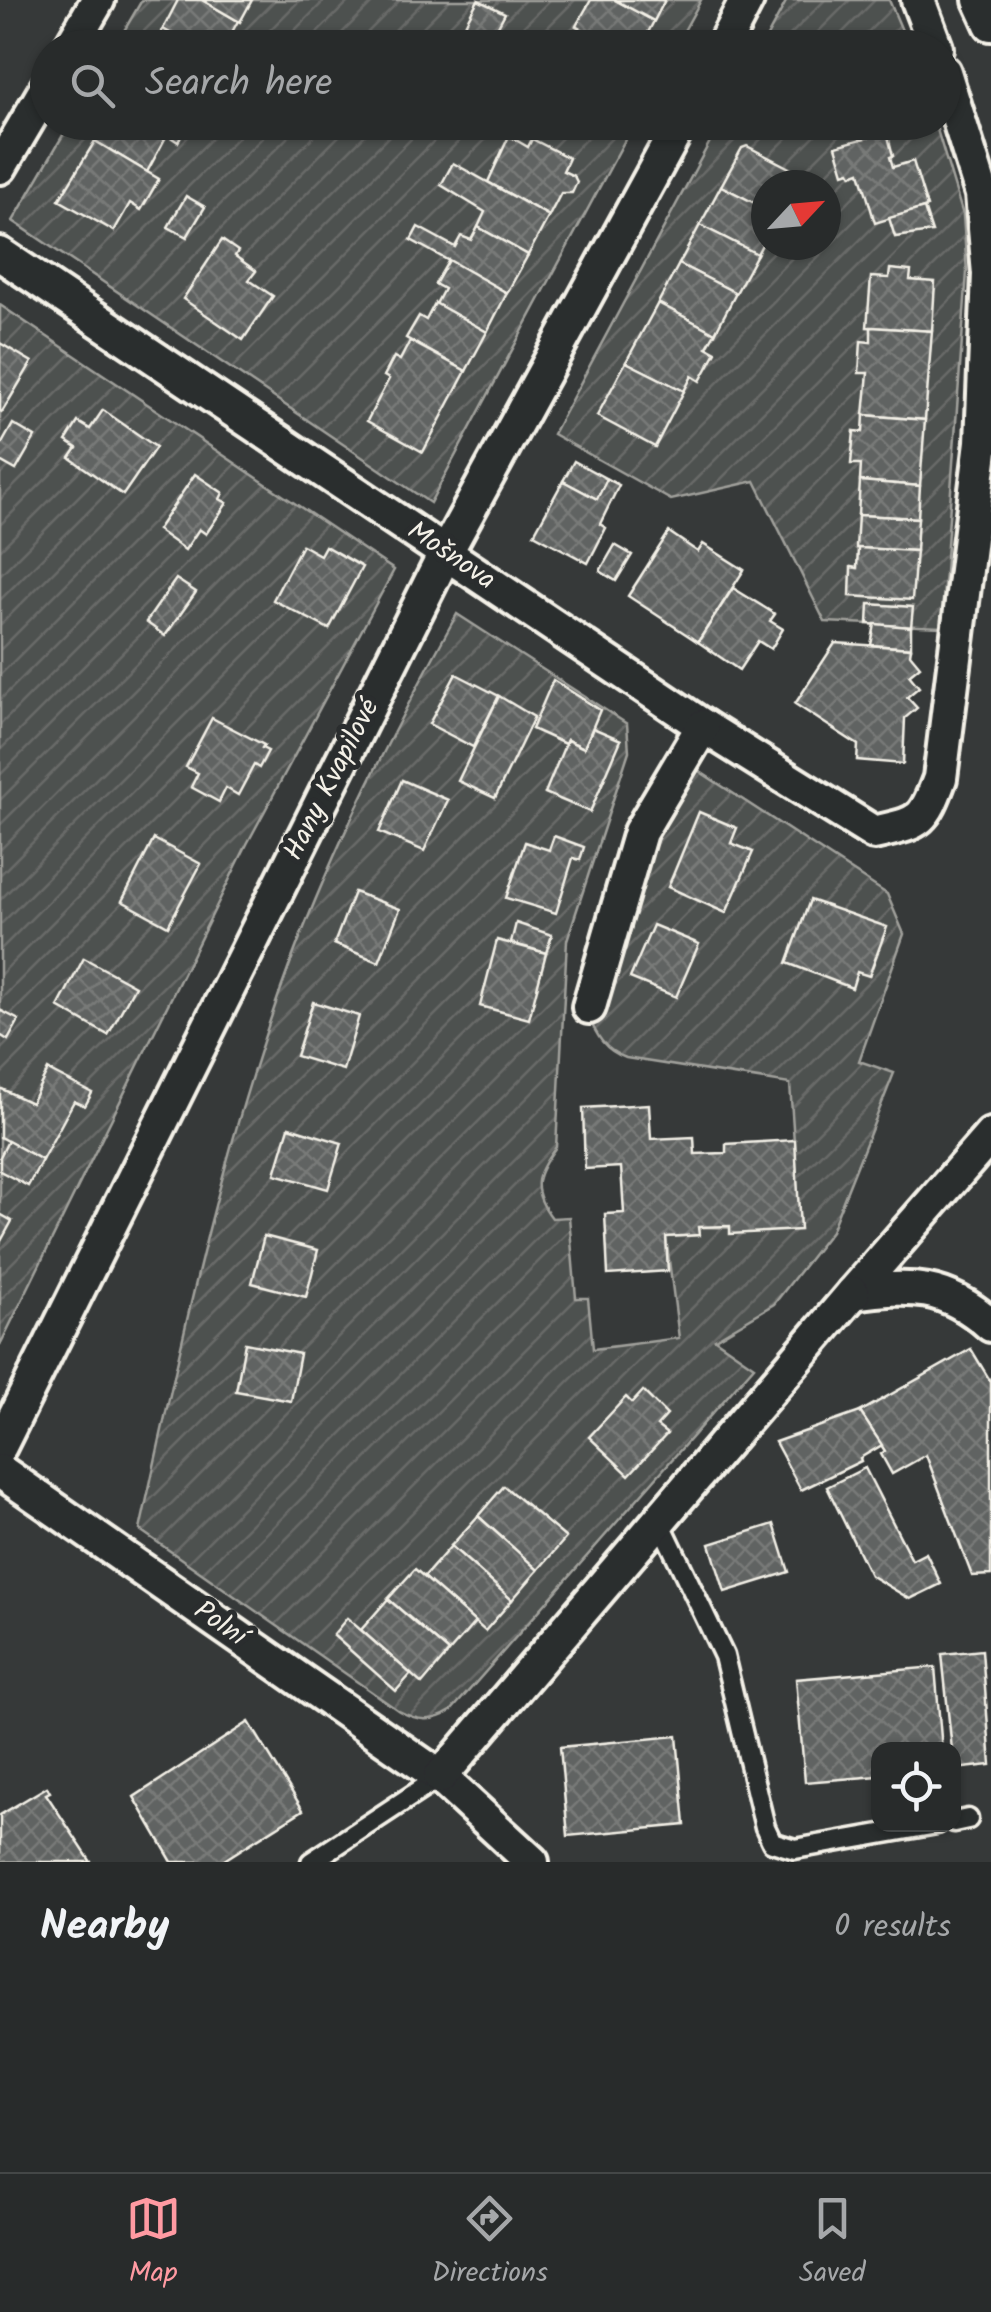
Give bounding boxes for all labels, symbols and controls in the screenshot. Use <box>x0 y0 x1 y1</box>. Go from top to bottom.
search box <box>30 30 961 140</box>
text: Search here <box>145 55 332 115</box>
icon: search <box>65 58 120 113</box>
north arrow <box>751 170 841 260</box>
street label: Mošnova <box>397 510 505 602</box>
street label: Hany Kvapilové <box>272 690 393 869</box>
street label: Polní <box>184 1589 260 1661</box>
map controls <box>871 1742 961 1832</box>
button: locate <box>871 1742 961 1832</box>
text: Nearby <box>40 1894 169 1961</box>
text: 0 results <box>834 1902 951 1953</box>
tab: Map <box>126 2191 181 2296</box>
tab: Directions <box>432 2191 548 2296</box>
tab: Saved <box>799 2191 865 2296</box>

